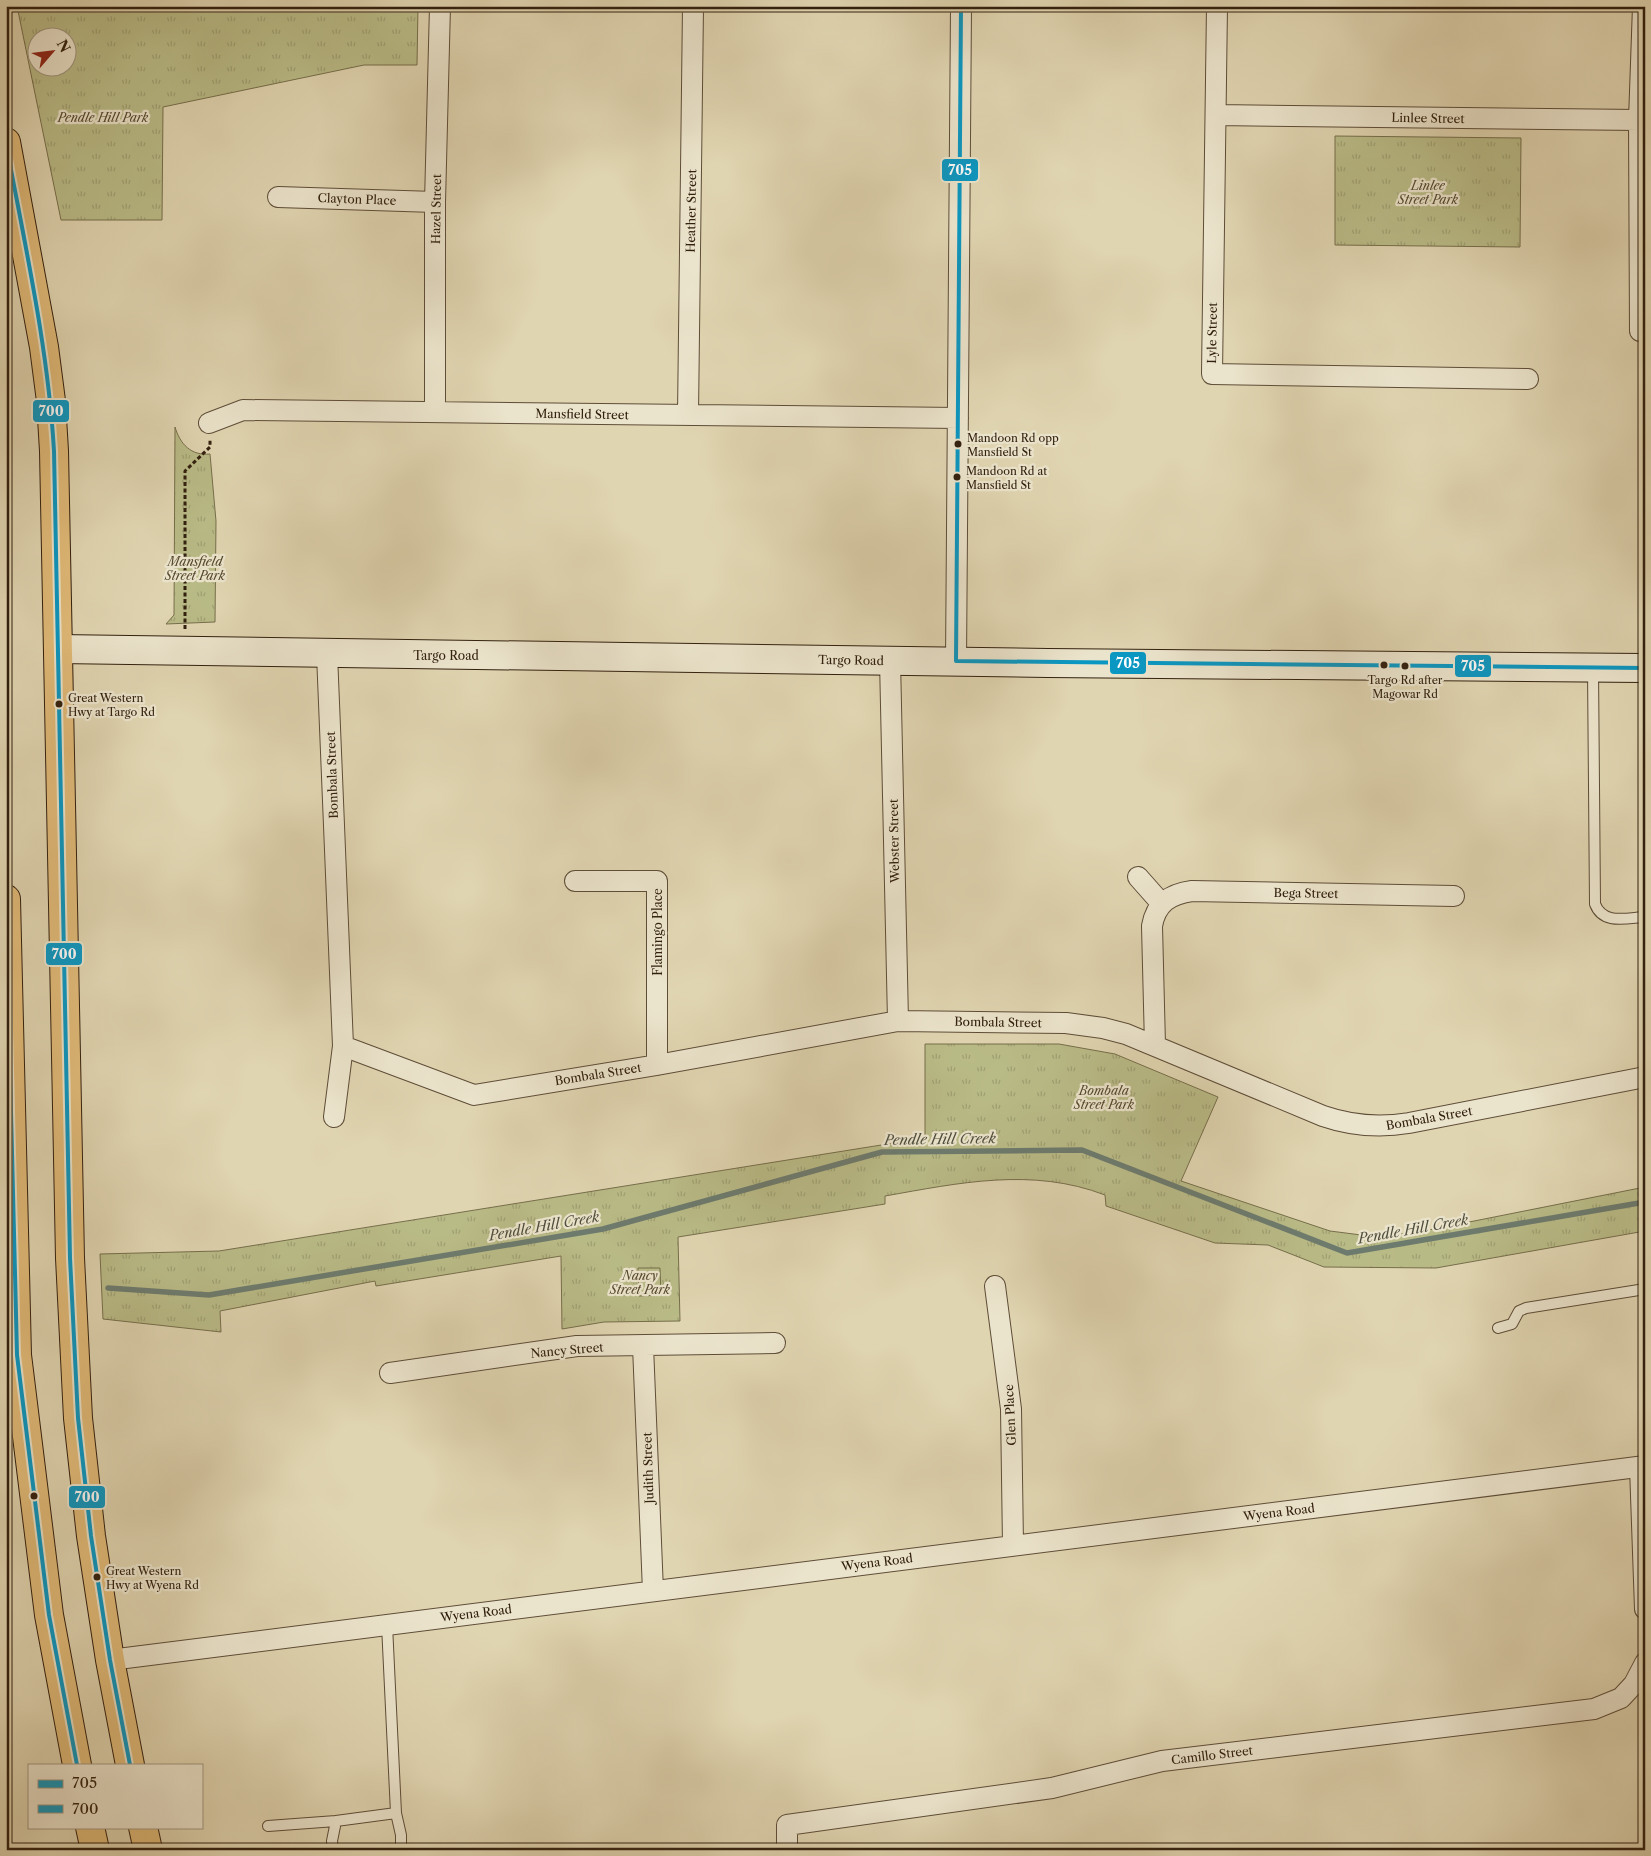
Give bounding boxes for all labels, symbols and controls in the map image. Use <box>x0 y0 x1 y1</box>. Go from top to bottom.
north arrow <box>28 28 78 78</box>
text: N <box>53 36 74 55</box>
park label: Pendle Hill Park <box>57 110 149 125</box>
street label: Linlee Street <box>1391 110 1465 126</box>
line badge: 705 <box>941 158 979 182</box>
text: 705 <box>948 161 972 179</box>
street label: Heather Street <box>683 168 699 253</box>
street label: Hazel Street <box>428 173 444 244</box>
park label: Linlee Street Park <box>1397 178 1459 207</box>
street label: Clayton Place <box>317 190 397 208</box>
street label: Lyle Street <box>1204 301 1220 364</box>
line badge: 700 <box>32 399 70 423</box>
text: 700 <box>38 402 64 420</box>
street label: Mansfield Street <box>535 406 630 422</box>
place label: Mandoon Rd opp Mansfield St <box>967 431 1059 459</box>
marker: Mandoon Rd opp Mansfield St <box>953 439 963 449</box>
place label: Mandoon Rd at Mansfield St <box>966 464 1047 492</box>
marker: Mandoon Rd at Mansfield St <box>952 472 962 482</box>
park label: Mansfield Street Park <box>164 554 226 583</box>
street label: Targo Road <box>413 648 480 663</box>
line badge: 705 <box>1109 651 1147 675</box>
street label: Targo Road <box>818 652 885 668</box>
text: 705 <box>1116 654 1140 672</box>
line badge: 705 <box>1454 654 1492 678</box>
text: 705 <box>1461 657 1485 675</box>
unlabelled marker <box>1379 660 1389 670</box>
marker: Targo Rd after Magowar Rd <box>1400 661 1410 671</box>
place label: Targo Rd after Magowar Rd <box>1368 673 1443 701</box>
place label: Great Western Hwy at Targo Rd <box>68 691 155 719</box>
marker: Great Western Hwy at Targo Rd <box>54 699 64 709</box>
street label: Bombala Street <box>323 730 341 819</box>
street label: Webster Street <box>886 798 902 884</box>
street label: Bega Street <box>1273 885 1339 901</box>
street label: Flamingo Place <box>650 888 665 976</box>
line badge: 700 <box>45 942 83 966</box>
text: 700 <box>51 945 77 963</box>
street label: Bombala Street <box>954 1014 1043 1030</box>
street label: Bombala Street <box>554 1060 643 1088</box>
park label: Bombala Street Park <box>1073 1083 1135 1112</box>
street label: Bombala Street <box>1385 1103 1474 1133</box>
water label: Pendle Hill Creek <box>883 1129 997 1149</box>
water label: Pendle Hill Creek <box>486 1207 601 1245</box>
water label: Pendle Hill Creek <box>1355 1210 1470 1248</box>
park label: Nancy Street Park <box>609 1268 671 1297</box>
street label: Nancy Street <box>530 1339 605 1361</box>
street label: Glen Place <box>1001 1384 1019 1446</box>
street label: Judith Street <box>639 1431 657 1506</box>
line badge: 700 <box>68 1485 106 1509</box>
text: 700 <box>74 1488 100 1506</box>
unlabelled marker <box>29 1491 39 1501</box>
street label: Wyena Road <box>1241 1500 1316 1524</box>
street label: Wyena Road <box>839 1550 914 1574</box>
place label: Great Western Hwy at Wyena Rd <box>106 1564 199 1592</box>
marker: Great Western Hwy at Wyena Rd <box>92 1572 102 1582</box>
street label: Wyena Road <box>438 1601 513 1625</box>
street label: Camillo Street <box>1170 1742 1254 1767</box>
legend <box>28 1764 202 1828</box>
text: 705 <box>72 1773 97 1792</box>
text: 700 <box>72 1799 98 1818</box>

